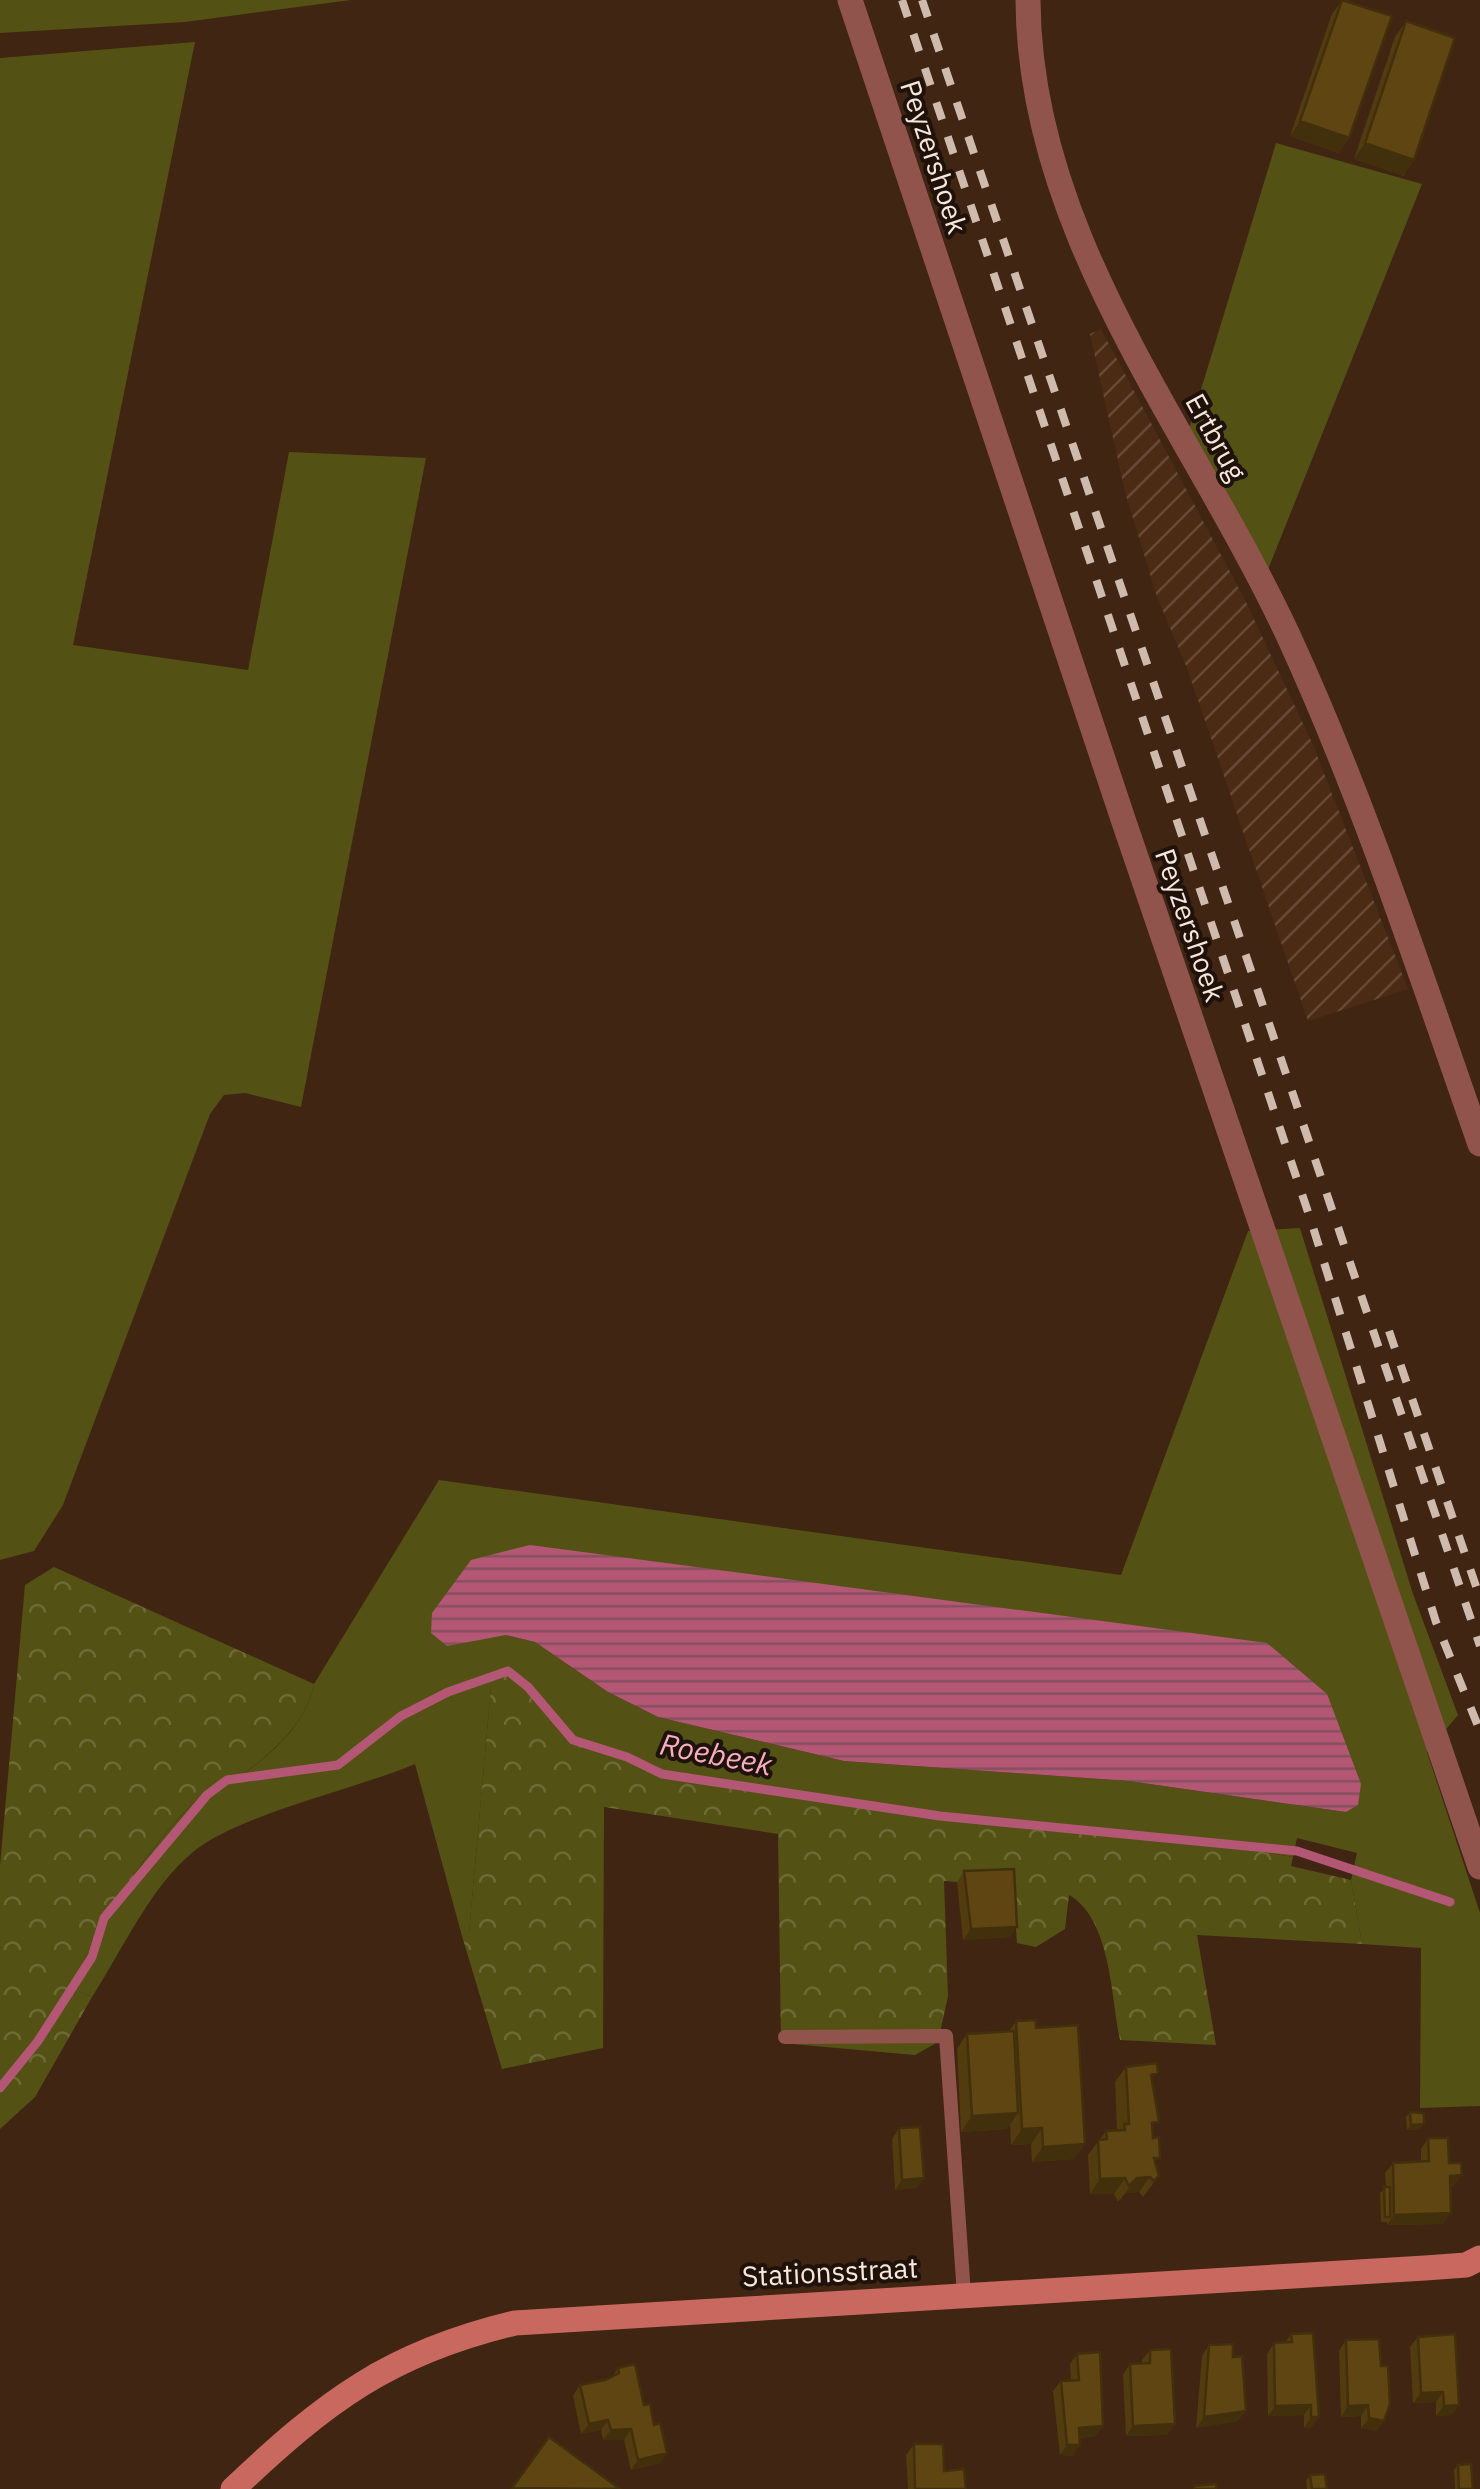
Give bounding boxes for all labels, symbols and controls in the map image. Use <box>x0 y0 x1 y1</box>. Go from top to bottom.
street label: Peyzershoek <box>892 75 977 239</box>
street label: Ertbrug <box>1178 387 1255 487</box>
street label: Peyzershoek <box>1147 843 1234 1006</box>
water label: Roebeek <box>657 1724 776 1784</box>
street label: Stationsstraat <box>741 2248 919 2295</box>

